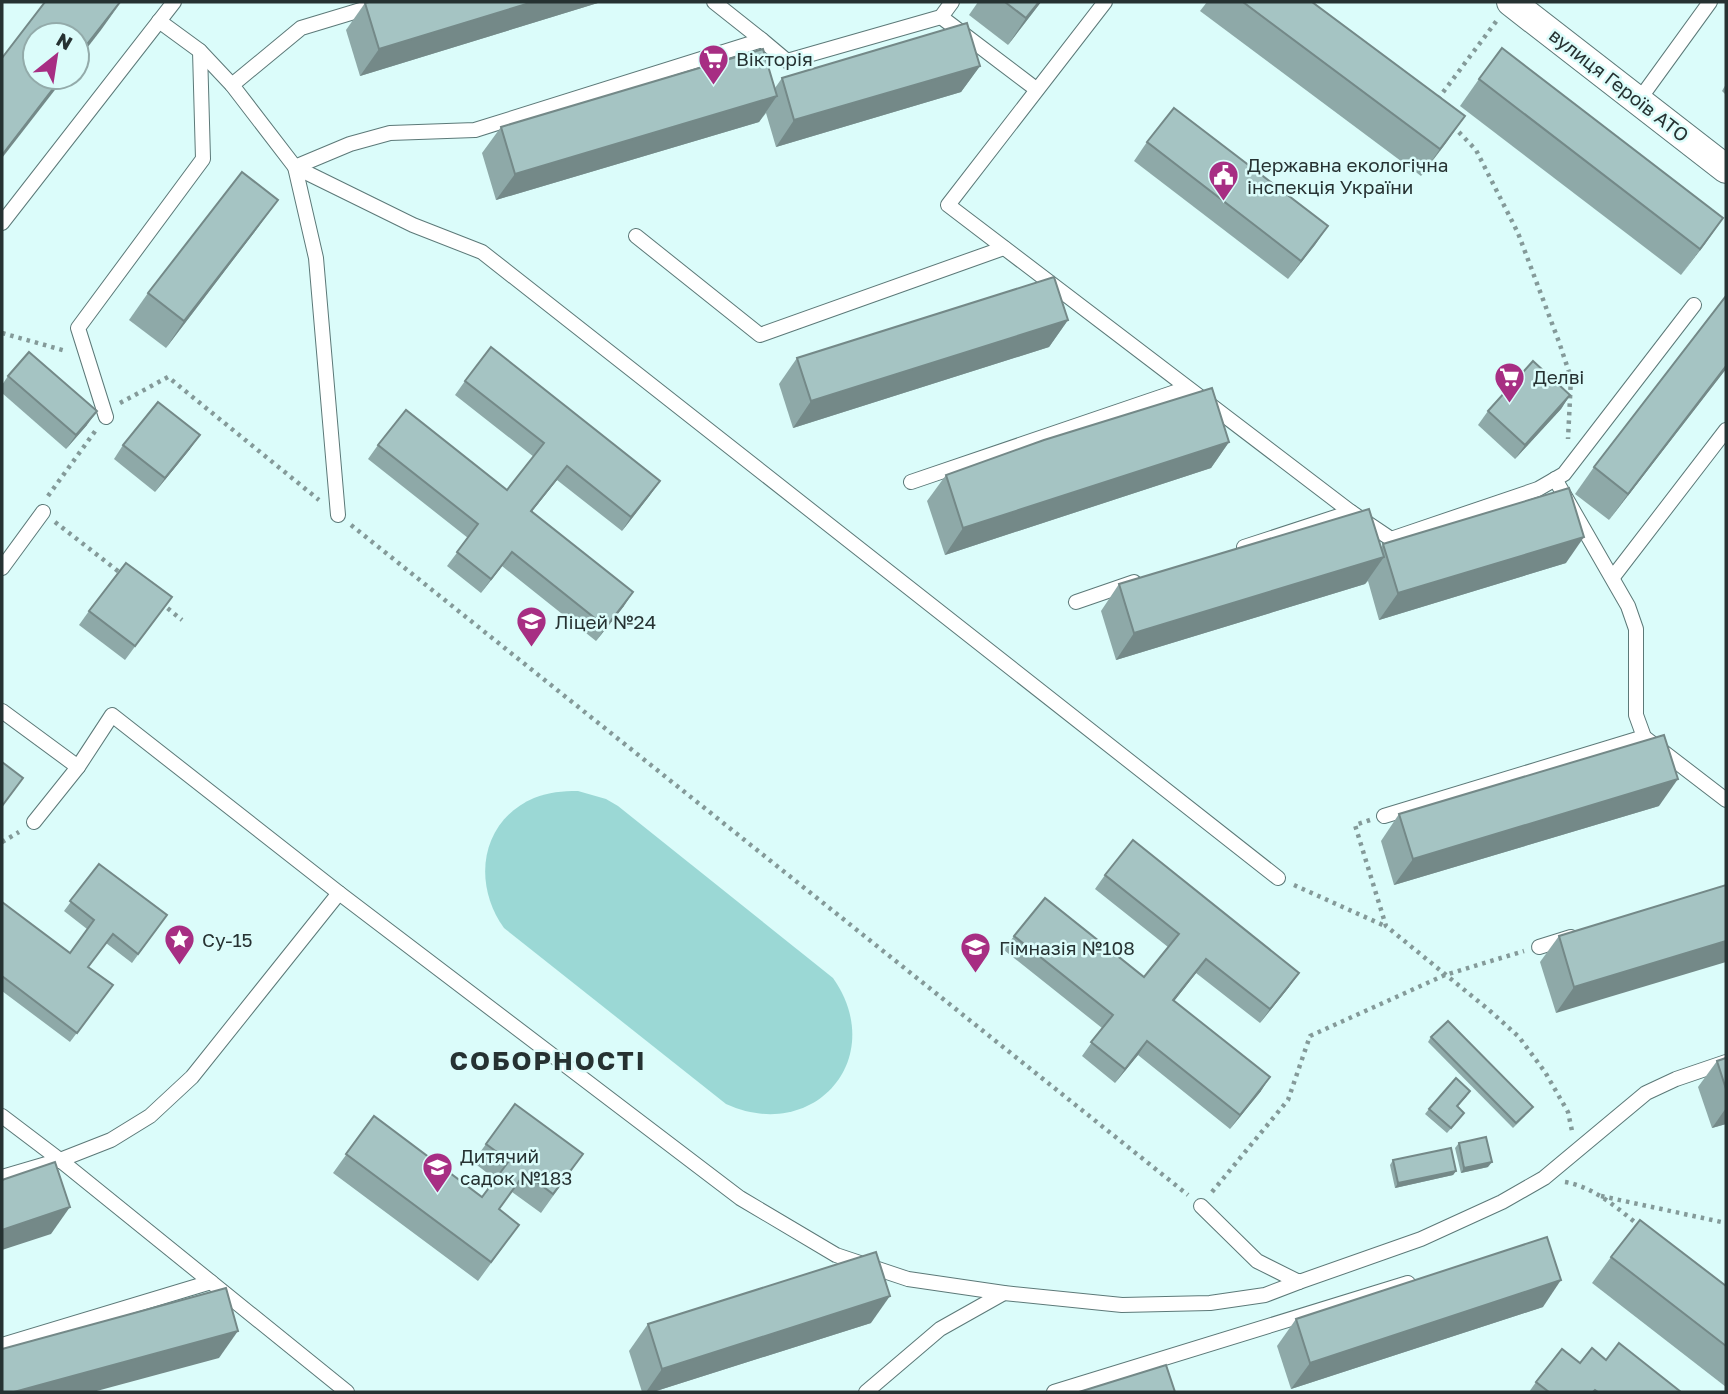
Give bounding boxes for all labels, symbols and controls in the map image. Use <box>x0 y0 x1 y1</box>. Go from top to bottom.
north arrow <box>21 21 91 91</box>
street label: вулиця Героїв АТО <box>1545 23 1694 146</box>
text: N <box>53 27 77 54</box>
supermarket icon: Вікторія <box>696 42 730 86</box>
place label: Вікторія <box>736 47 813 70</box>
place label: Державна екологічна інспекція України <box>1247 153 1449 198</box>
public building icon: Державна екологічна інспекція України <box>1207 159 1241 203</box>
supermarket icon: Делві <box>1493 360 1527 404</box>
place label: Делві <box>1533 365 1584 388</box>
school or university icon: Ліцей №24 <box>515 605 549 649</box>
place label: Ліцей №24 <box>555 610 656 633</box>
place icon: Су-15 <box>162 923 196 967</box>
place label: Су-15 <box>202 928 253 951</box>
school or university icon: Гімназія №108 <box>959 931 993 975</box>
place label: Гімназія №108 <box>999 936 1135 959</box>
district label: СОБОРНОСТІ <box>449 1045 647 1076</box>
place label: Дитячий садок №183 <box>460 1144 572 1189</box>
school or university icon: Дитячий садок №183 <box>420 1150 454 1194</box>

